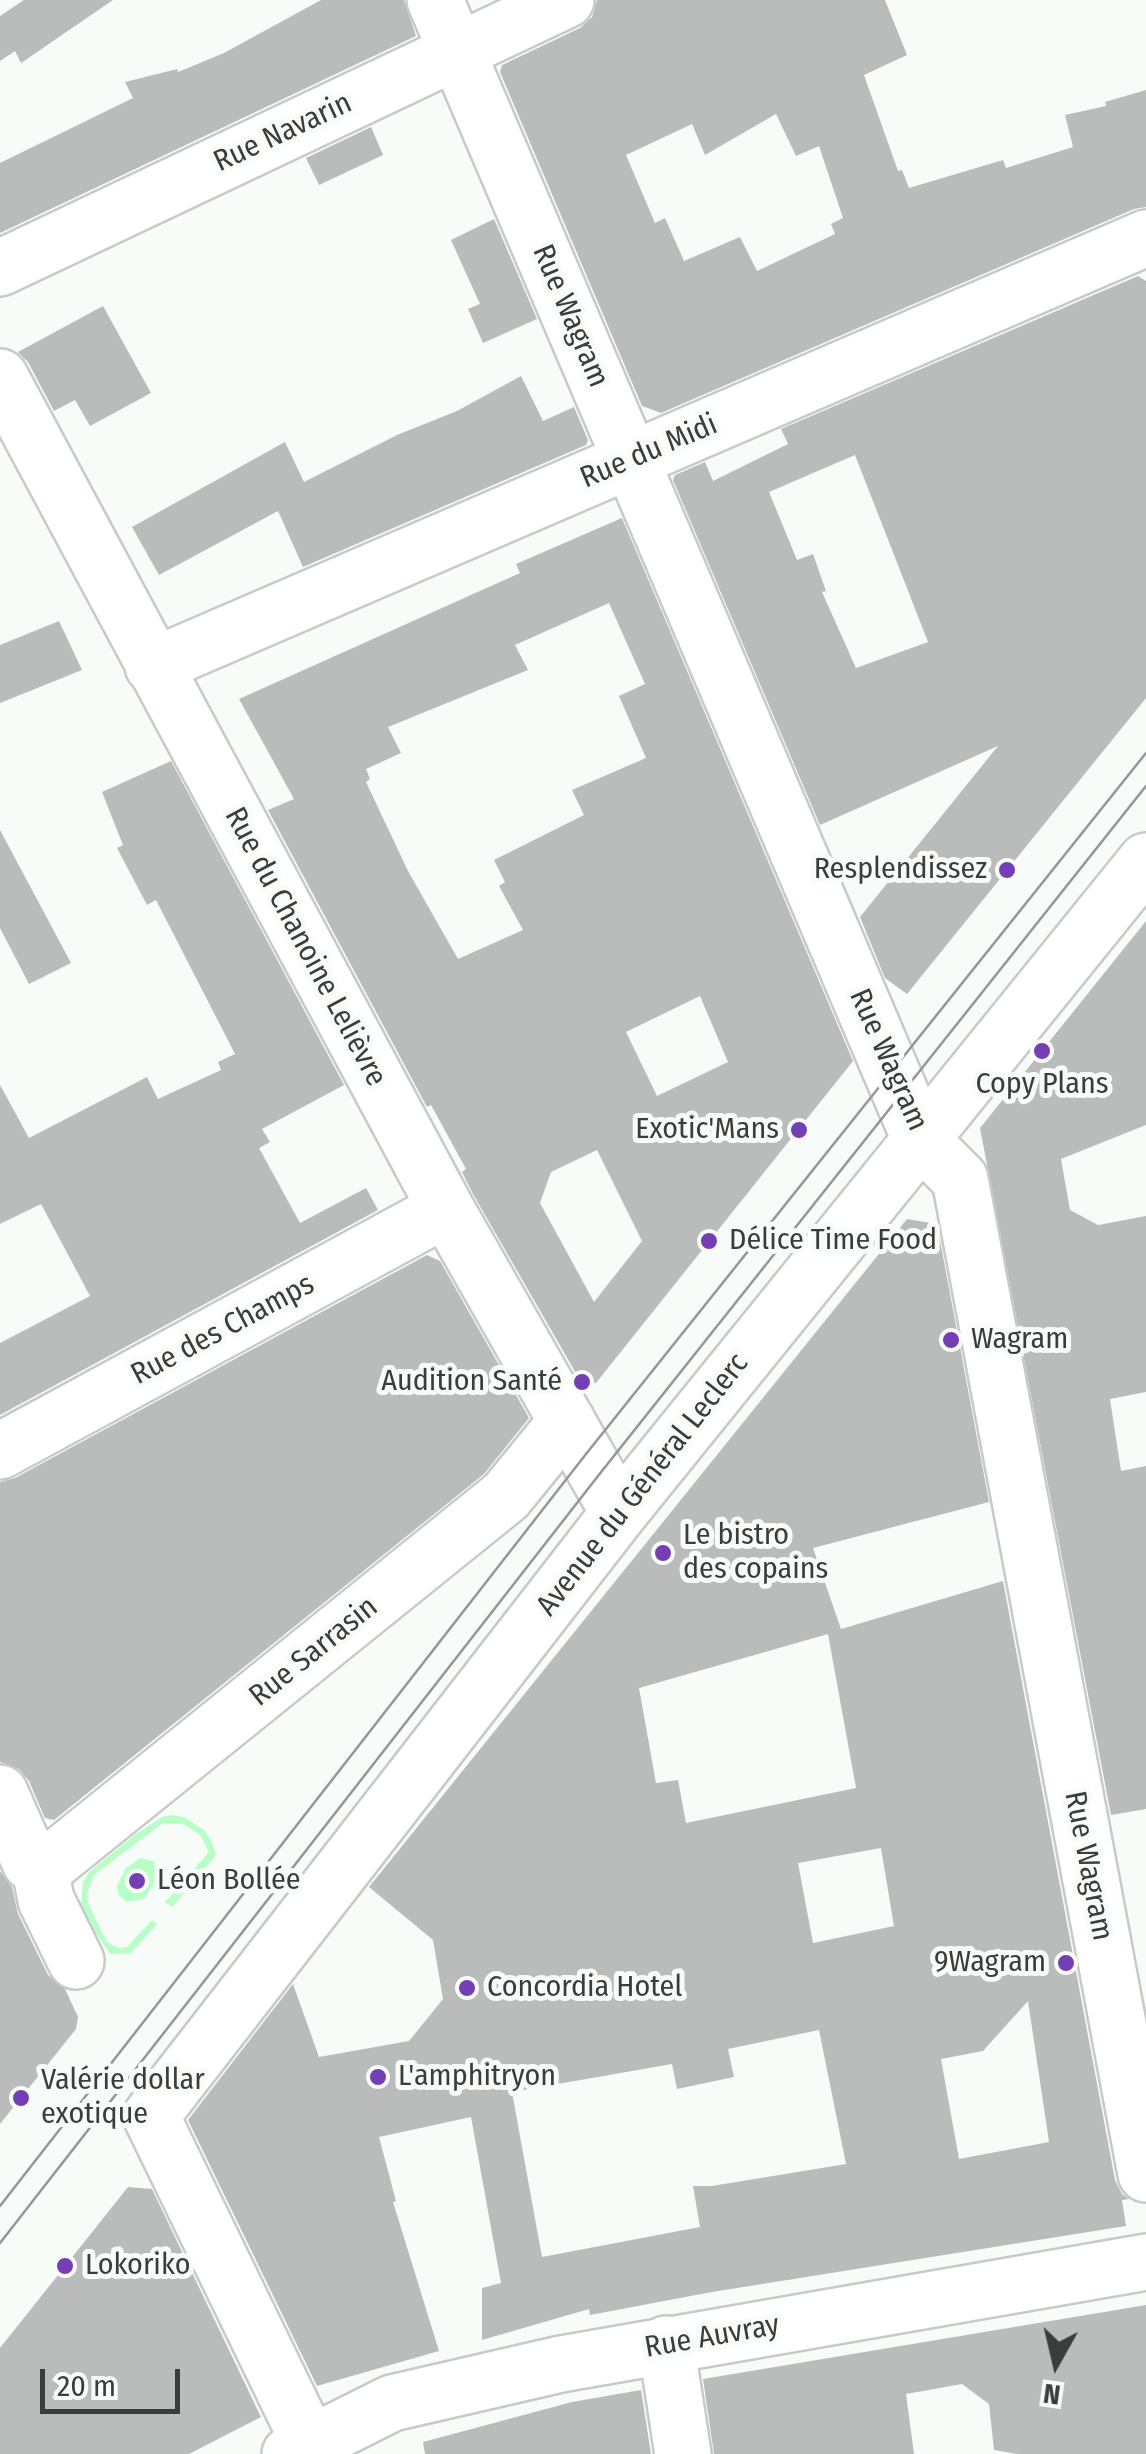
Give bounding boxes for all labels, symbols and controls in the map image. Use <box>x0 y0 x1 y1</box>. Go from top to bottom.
street label: Rue Navarin <box>208 85 358 181</box>
street label: Rue Wagram <box>524 239 616 393</box>
street label: Rue du Midi <box>575 407 723 497</box>
street label: Rue du Chanoine Lelièvre <box>216 801 394 1093</box>
place label: Resplendissez <box>814 852 987 888</box>
marker: Resplendissez <box>996 859 1018 881</box>
street label: Rue Wagram <box>841 984 935 1136</box>
marker: Copy Plans <box>1031 1040 1053 1062</box>
place label: Copy Plans <box>975 1067 1109 1103</box>
place label: Exotic'Mans <box>635 1112 779 1148</box>
marker: Exotic'Mans <box>788 1119 810 1141</box>
place label: Délice Time Food <box>729 1223 937 1259</box>
marker: Délice Time Food <box>698 1230 720 1252</box>
street label: Rue des Champs <box>125 1267 321 1393</box>
place label: Wagram <box>971 1322 1068 1358</box>
marker: Wagram <box>940 1329 962 1351</box>
street label: Avenue du Général Leclerc <box>529 1347 757 1623</box>
place label: Audition Santé <box>381 1364 562 1400</box>
marker: Audition Santé <box>571 1371 593 1393</box>
place label: Le bistro des copains <box>683 1518 828 1588</box>
marker: Le bistro des copains <box>652 1542 674 1564</box>
street label: Rue Sarrasin <box>243 1590 385 1714</box>
street label: Rue Wagram <box>1056 1788 1120 1944</box>
place label: Léon Bollée <box>157 1863 301 1899</box>
marker: Léon Bollée <box>126 1870 148 1892</box>
place label: 9Wagram <box>934 1945 1046 1981</box>
marker: 9Wagram <box>1055 1952 1077 1974</box>
place label: Concordia Hotel <box>487 1970 682 2006</box>
marker: Concordia Hotel <box>456 1977 478 1999</box>
place label: L'amphitryon <box>398 2059 556 2095</box>
place label: Valérie dollar exotique <box>41 2063 205 2134</box>
marker: L'amphitryon <box>367 2066 389 2088</box>
marker: Valérie dollar exotique <box>10 2087 32 2109</box>
place label: Lokoriko <box>85 2248 190 2284</box>
marker: Lokoriko <box>54 2255 76 2277</box>
street label: Rue Auvray <box>642 2307 782 2367</box>
north arrow <box>1006 2314 1106 2414</box>
scale bar <box>45 2349 185 2411</box>
text: 20 m <box>57 2368 116 2404</box>
text: N <box>1041 2377 1062 2412</box>

